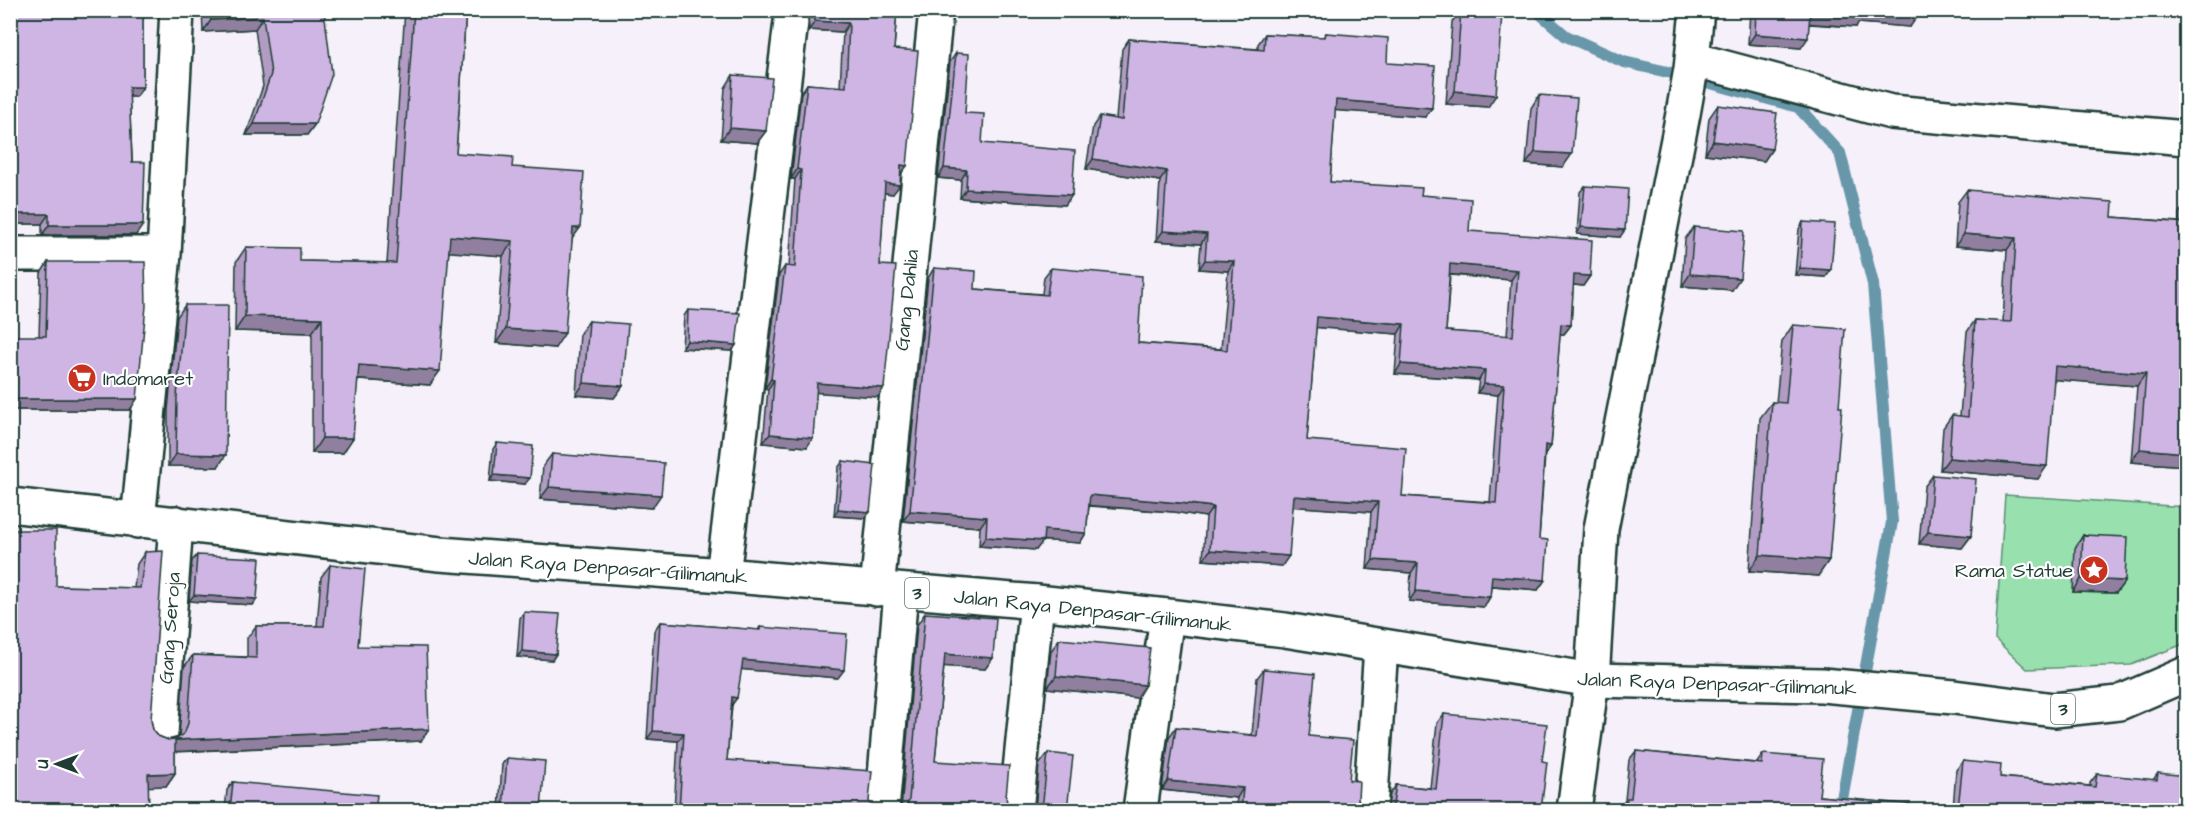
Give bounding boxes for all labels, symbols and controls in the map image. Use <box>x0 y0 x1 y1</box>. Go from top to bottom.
street label: Gang Dahlia <box>888 248 927 352</box>
supermarket icon: Indomaret <box>66 362 98 394</box>
place label: Indomaret <box>103 365 193 393</box>
street label: Jalan Raya Denpasar-Gilimanuk <box>467 544 748 593</box>
place icon: Rama Statue <box>2078 554 2110 586</box>
place label: Rama Statue <box>1955 557 2073 585</box>
street label: Gang Seroja <box>152 571 189 685</box>
road number: 3 <box>905 578 929 608</box>
street label: Jalan Raya Denpasar-Gilimanuk <box>952 582 1233 641</box>
street label: Jalan Raya Denpasar-Gilimanuk <box>1577 665 1857 704</box>
road number: 3 <box>2051 694 2075 724</box>
north arrow <box>27 734 87 794</box>
text: U <box>32 759 54 768</box>

